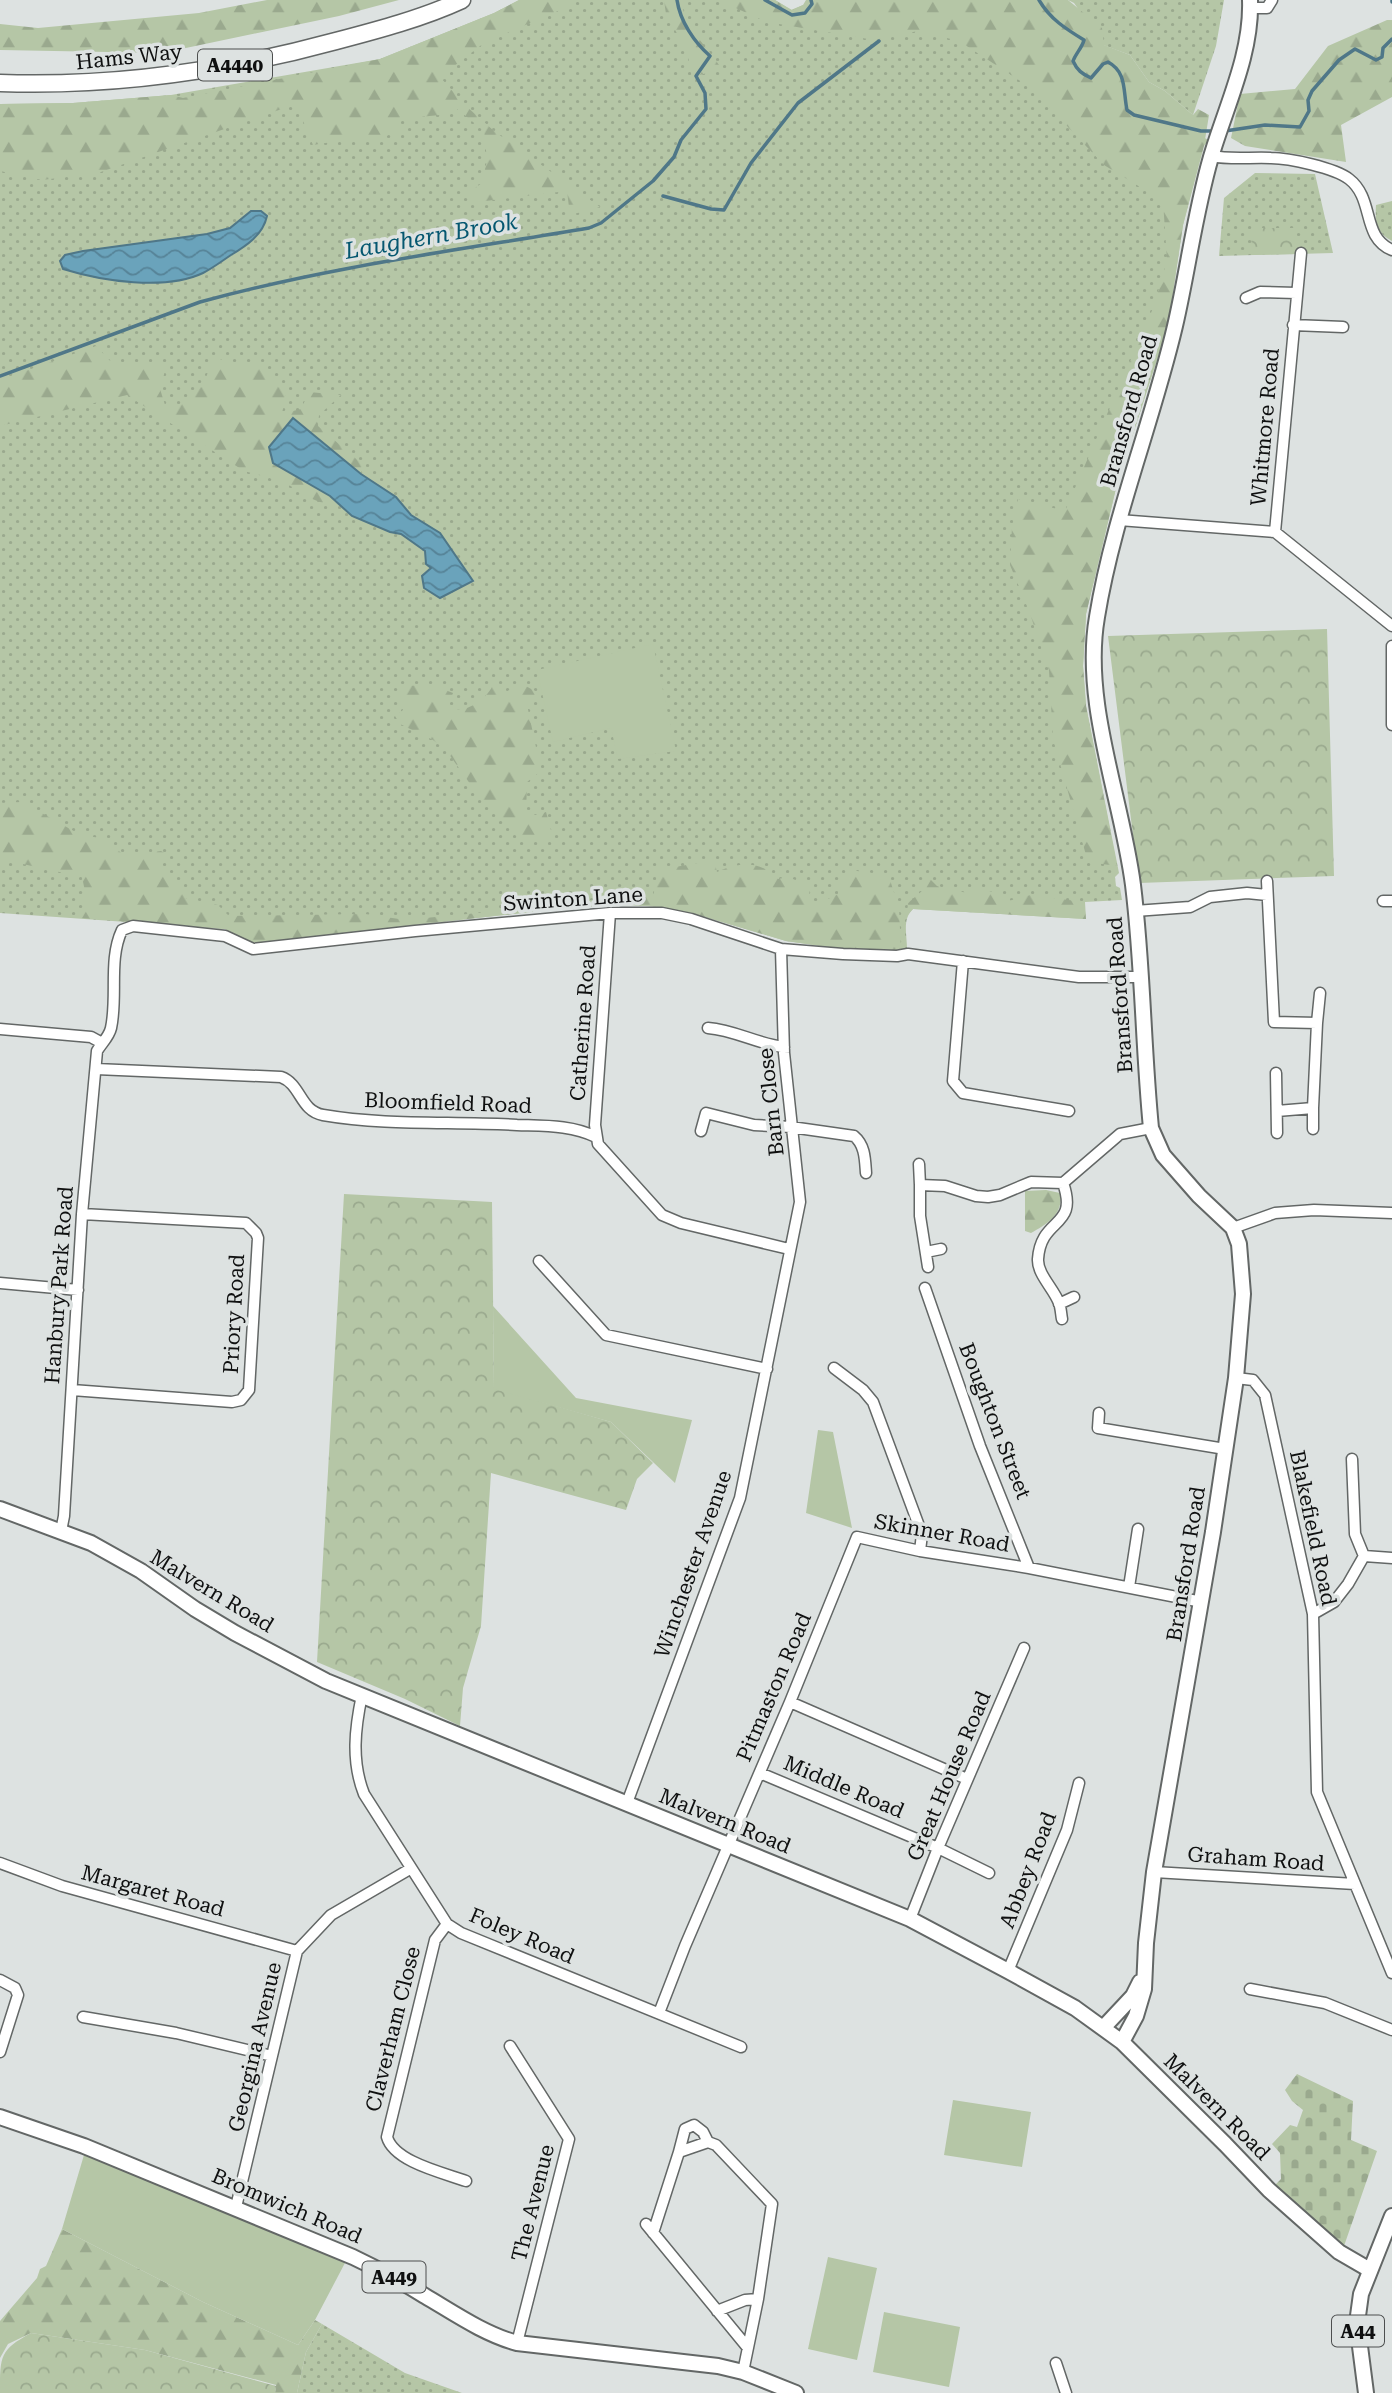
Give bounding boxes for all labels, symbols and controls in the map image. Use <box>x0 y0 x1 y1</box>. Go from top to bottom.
street label: Hams Way <box>75 39 184 75</box>
road number: A4440 <box>198 50 272 80</box>
water label: Laughern Brook <box>342 208 520 265</box>
street label: Bransford Road <box>1096 332 1162 490</box>
street label: Whitmore Road <box>1246 346 1284 507</box>
street label: Swinton Lane <box>502 882 644 916</box>
street label: Bransford Road <box>1103 915 1137 1074</box>
street label: Catherine Road <box>566 944 600 1102</box>
street label: Barn Close <box>753 1047 789 1157</box>
street label: Bloomfield Road <box>364 1088 533 1118</box>
street label: Hanbury Park Road <box>40 1185 78 1385</box>
street label: Priory Road <box>219 1253 249 1375</box>
street label: Boughton Street <box>954 1340 1036 1503</box>
street label: Blakefield Road <box>1285 1448 1341 1608</box>
street label: Winchester Avenue <box>650 1467 736 1661</box>
street label: Bransford Road <box>1162 1484 1210 1643</box>
street label: Skinner Road <box>872 1509 1012 1557</box>
street label: Malvern Road <box>146 1545 279 1638</box>
street label: Pitmaston Road <box>732 1608 816 1765</box>
street label: Great House Road <box>902 1687 996 1865</box>
street label: Middle Road <box>780 1751 908 1823</box>
street label: Malvern Road <box>656 1784 795 1859</box>
street label: Abbey Road <box>995 1808 1061 1932</box>
street label: Graham Road <box>1187 1842 1326 1876</box>
street label: Margaret Road <box>79 1860 228 1922</box>
street label: Foley Road <box>466 1903 579 1969</box>
street label: Claverham Close <box>361 1944 425 2114</box>
street label: Georgina Avenue <box>224 1960 286 2134</box>
street label: Malvern Road <box>1159 2049 1275 2165</box>
street label: The Avenue <box>507 2142 559 2264</box>
street label: Bromwich Road <box>208 2164 366 2249</box>
road number: A449 <box>362 2262 426 2292</box>
road number: A44 <box>1332 2316 1384 2346</box>

